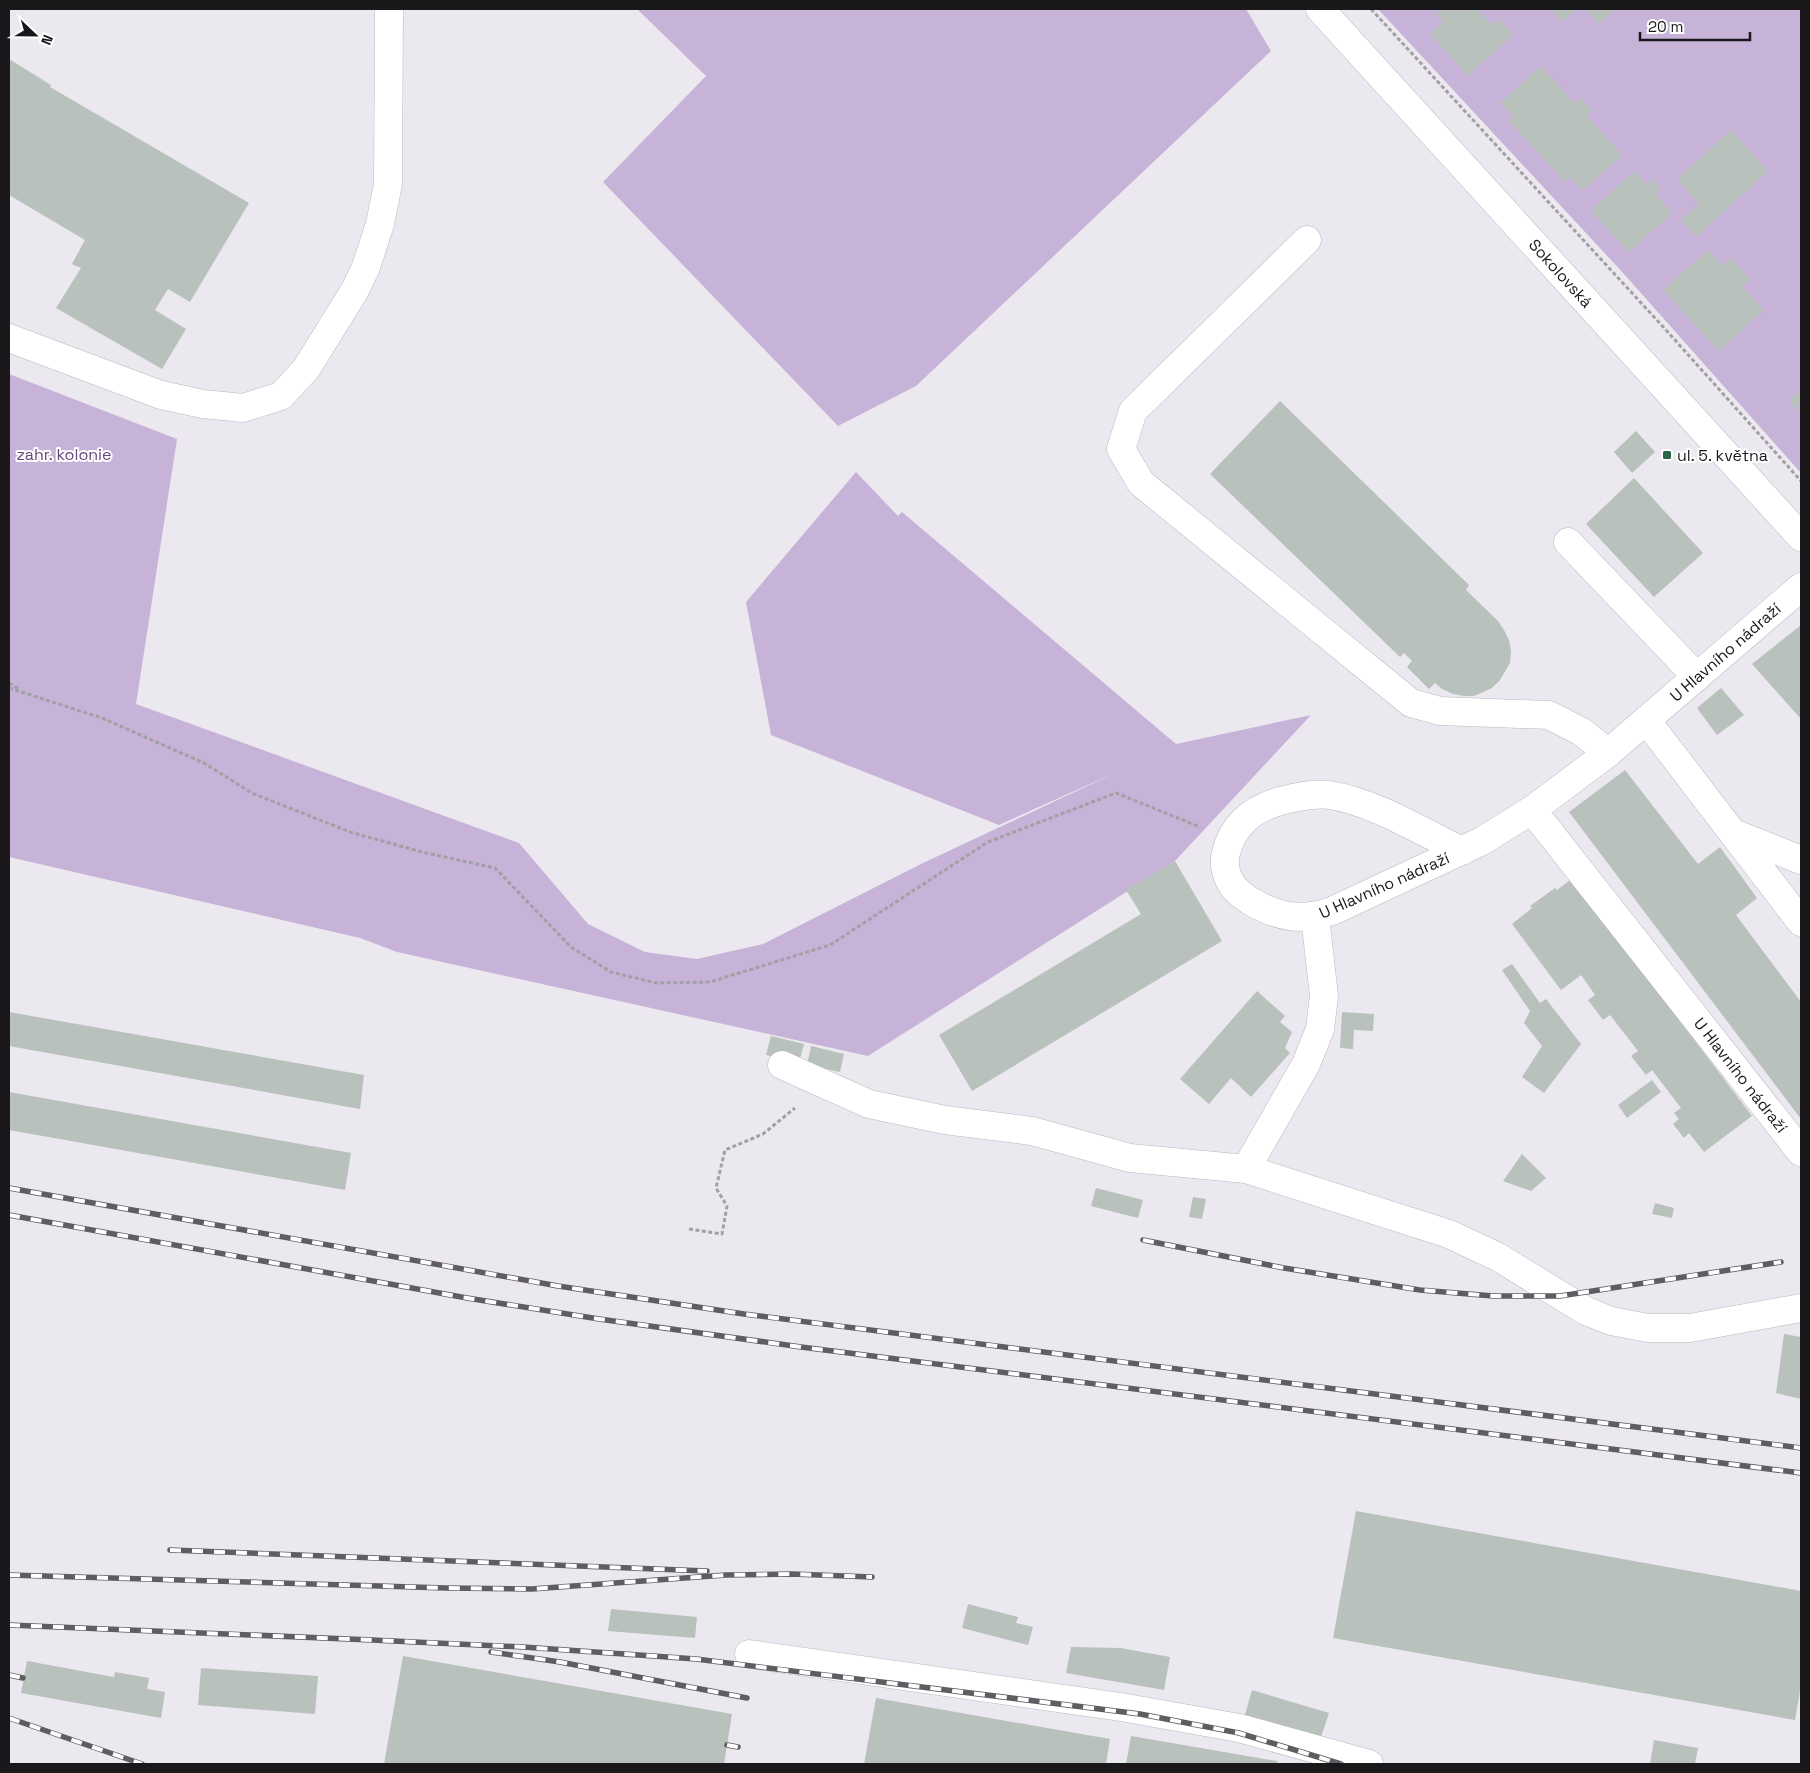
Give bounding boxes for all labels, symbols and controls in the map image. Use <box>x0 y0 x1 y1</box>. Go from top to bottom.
north arrow <box>10 10 60 60</box>
scale bar <box>1640 10 1750 42</box>
text: 20 m <box>1648 17 1683 36</box>
text: N <box>37 32 57 48</box>
street label: Sokolovská <box>1524 234 1597 312</box>
park label: zahr. kolonie <box>16 444 112 465</box>
place label: ul. 5. května <box>1677 445 1768 466</box>
marker: ul. 5. května <box>1661 449 1673 461</box>
street label: U Hlavního nádraží <box>1665 598 1785 706</box>
street label: U Hlavního nádraží <box>1316 847 1453 924</box>
street label: U Hlavního nádraží <box>1689 1014 1792 1137</box>

